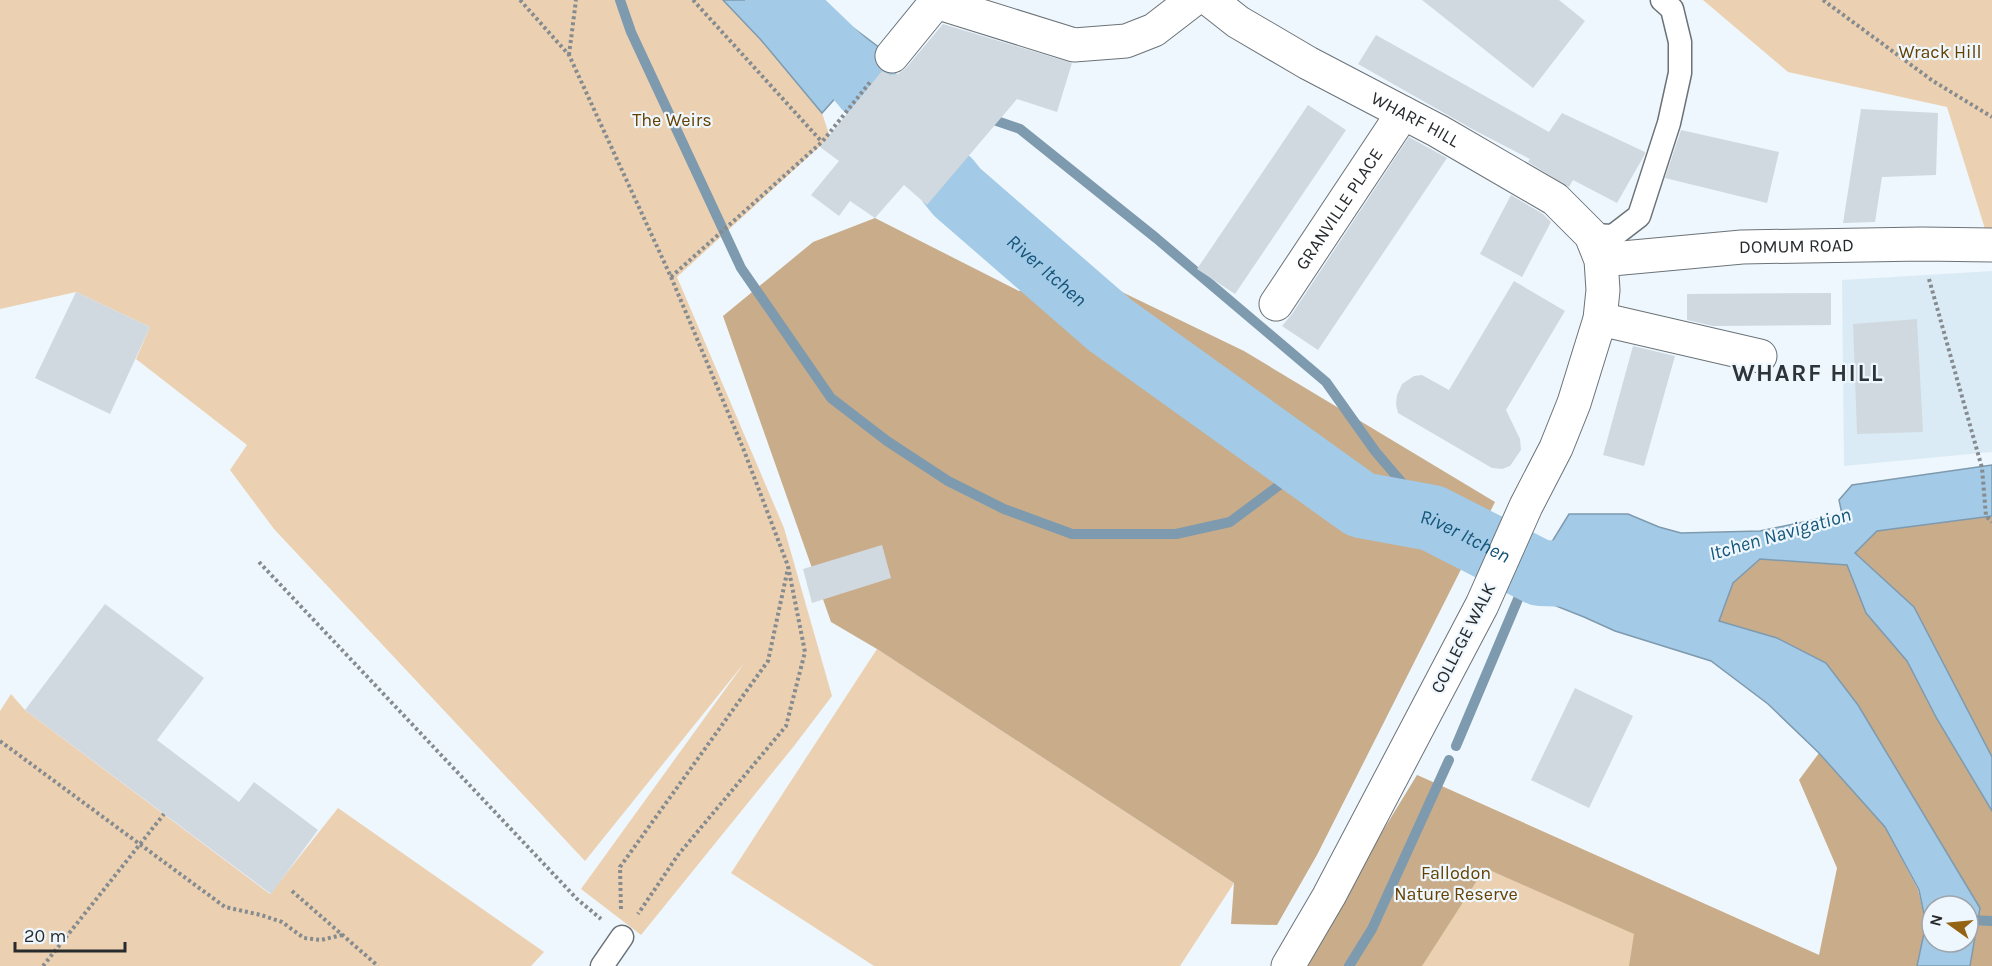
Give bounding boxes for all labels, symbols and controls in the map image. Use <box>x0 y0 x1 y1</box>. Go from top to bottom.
park label: Wrack Hill <box>1898 41 1982 63</box>
street label: WHARF HILL <box>1367 87 1464 152</box>
park label: The Weirs <box>632 109 712 131</box>
street label: GRANVILLE PLACE <box>1291 144 1387 274</box>
water label: River Itchen <box>1002 229 1091 311</box>
street label: DOMUM ROAD <box>1739 234 1854 258</box>
district label: WHARF HILL <box>1732 359 1884 387</box>
water label: Itchen Navigation <box>1707 503 1853 565</box>
water label: River Itchen <box>1419 505 1514 567</box>
street label: COLLEGE WALK <box>1426 579 1500 697</box>
park label: Fallodon Nature Reserve <box>1394 862 1518 905</box>
north arrow <box>1920 894 1980 954</box>
text: N <box>1925 912 1947 928</box>
scale bar <box>15 915 124 953</box>
text: 20 m <box>24 925 66 947</box>

